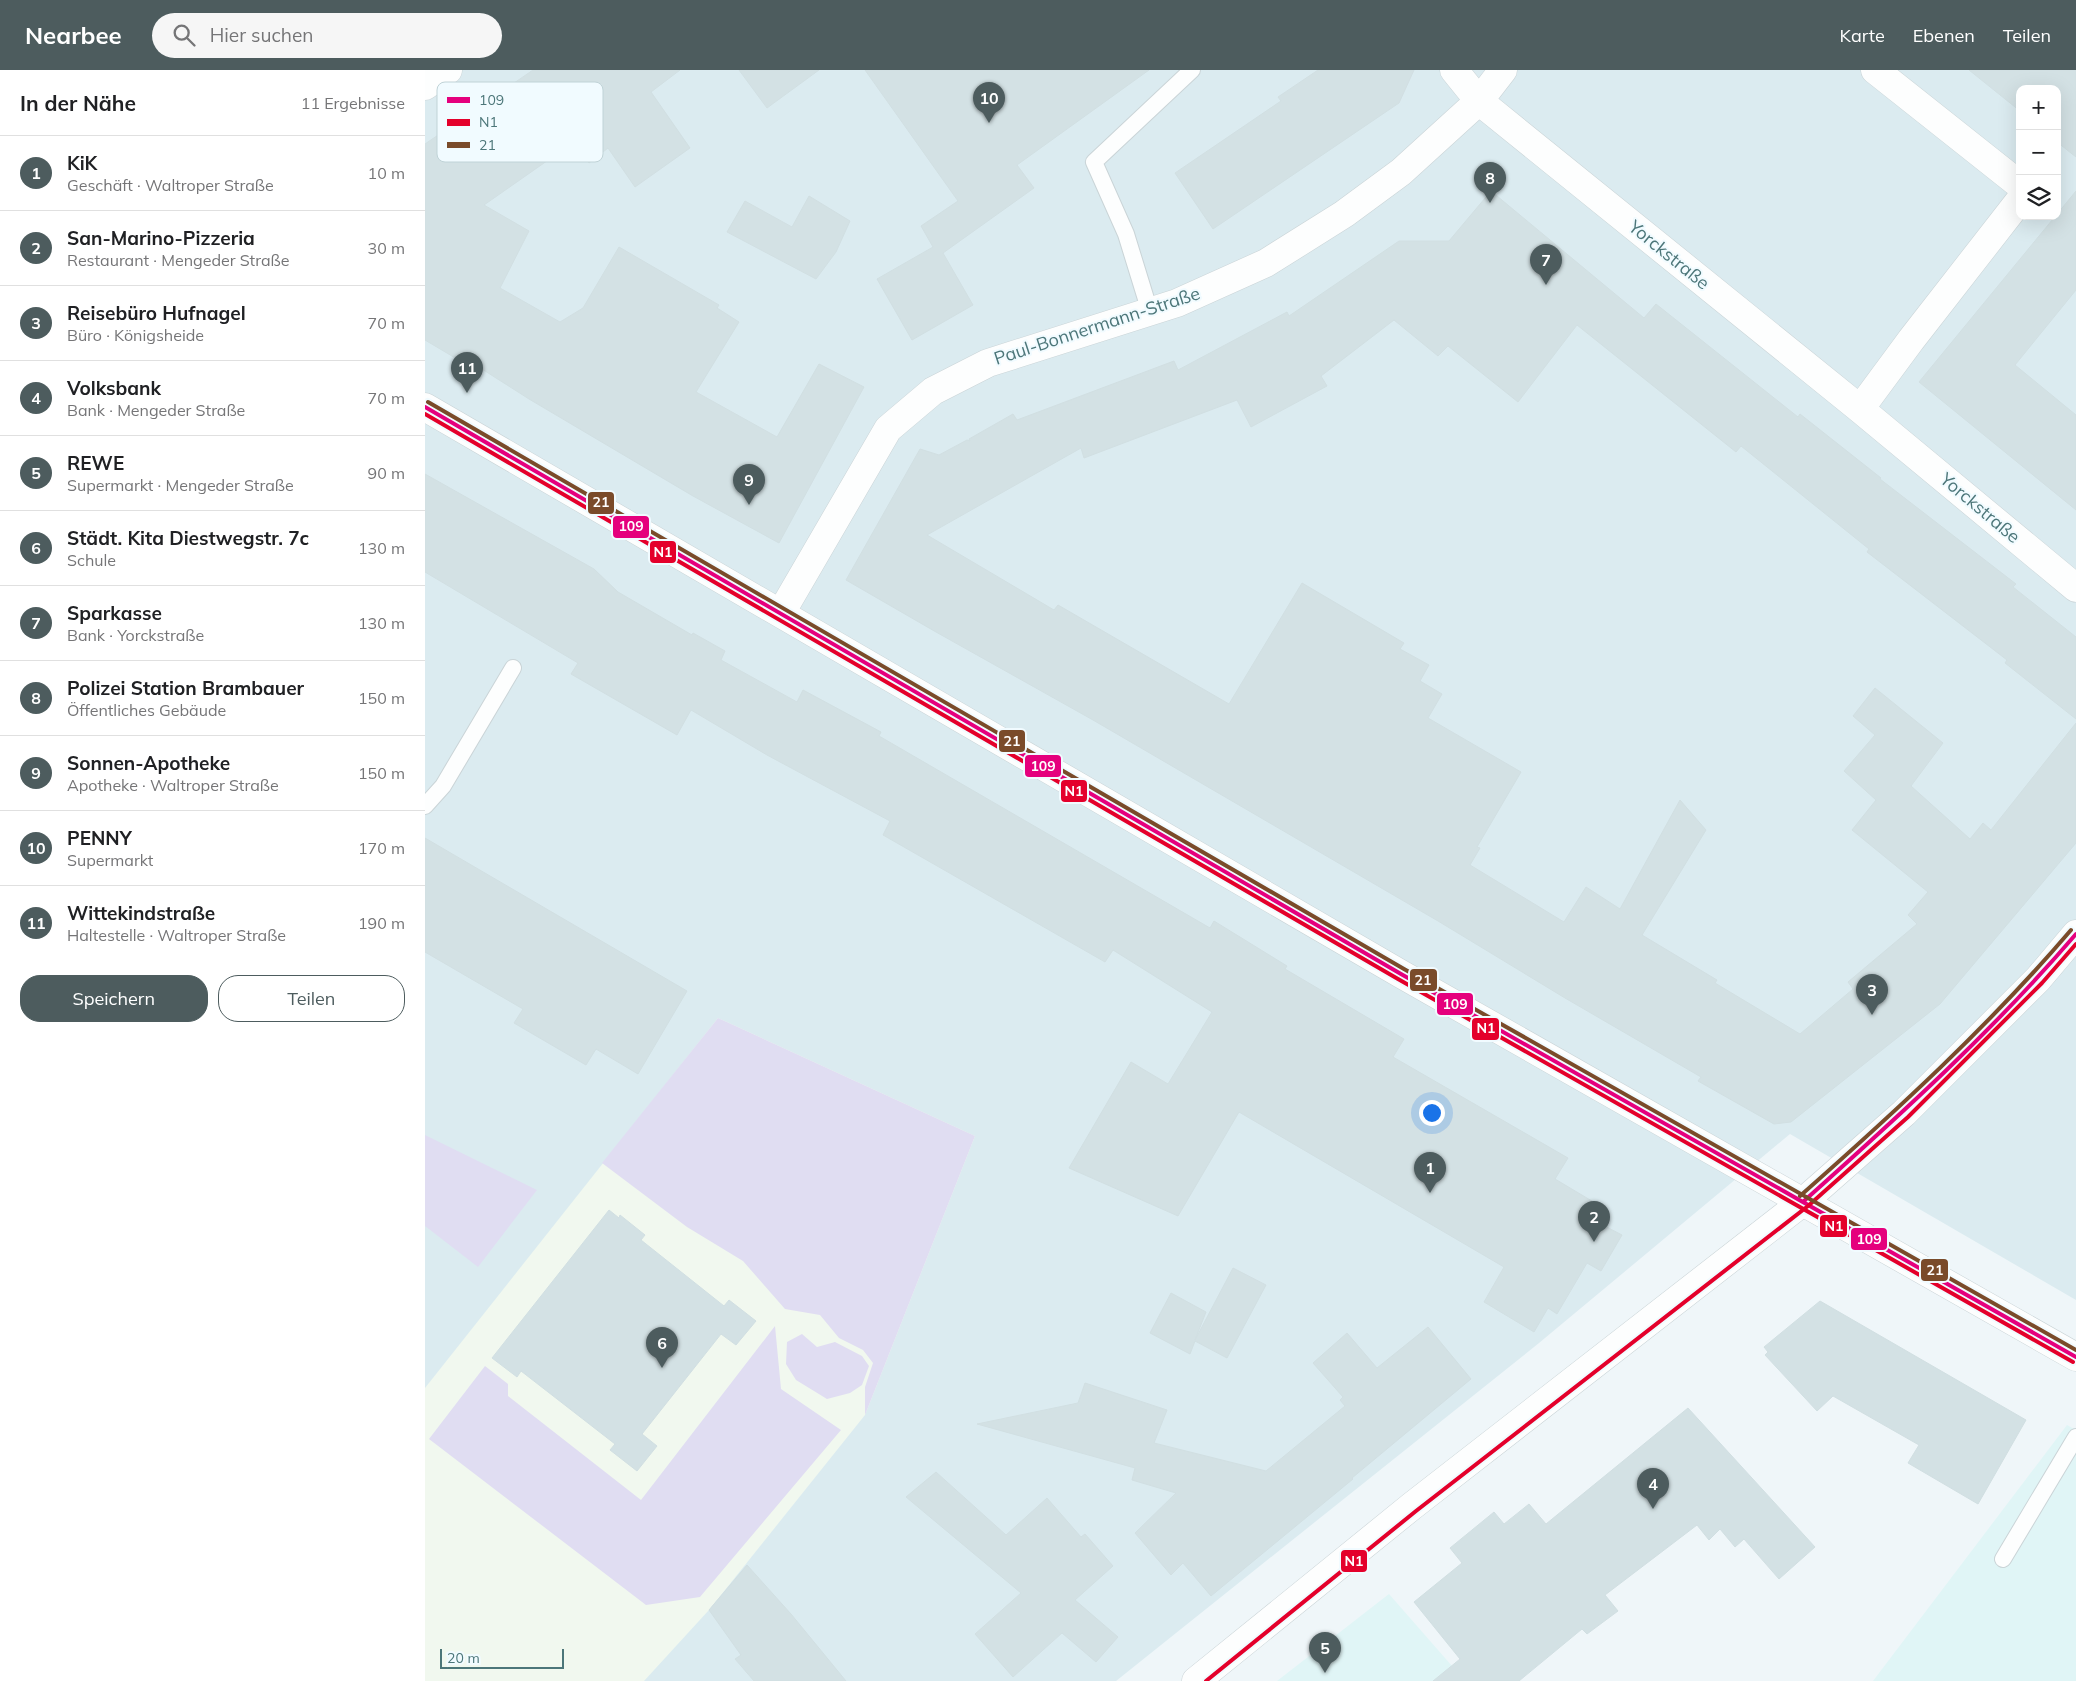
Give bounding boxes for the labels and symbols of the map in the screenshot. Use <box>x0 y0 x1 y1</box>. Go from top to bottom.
legend <box>437 82 603 162</box>
pin: 10 <box>973 82 1005 123</box>
text: 109 <box>479 91 504 109</box>
text: N1 <box>479 113 498 131</box>
text: 21 <box>479 136 496 154</box>
pin: 8 <box>1474 162 1506 203</box>
street label: Yorckstraße <box>1623 214 1715 294</box>
pin: 7 <box>1530 244 1562 285</box>
street label: Paul-Bonnermann-Straße <box>991 281 1203 370</box>
pin: 11 <box>451 352 483 393</box>
pin: 9 <box>733 464 765 505</box>
street label: Yorckstraße <box>1935 467 2025 548</box>
line badge: 21 <box>587 491 615 515</box>
text: 21 <box>593 493 609 511</box>
line badge: 109 <box>612 515 650 539</box>
text: 109 <box>618 517 644 535</box>
line badge: N1 <box>649 540 677 564</box>
text: N1 <box>654 543 672 561</box>
line badge: 21 <box>998 729 1026 753</box>
text: 21 <box>1004 732 1020 750</box>
line badge: 109 <box>1024 754 1062 778</box>
text: 109 <box>1030 757 1056 775</box>
line badge: N1 <box>1060 779 1088 803</box>
text: N1 <box>1065 782 1083 800</box>
line badge: 21 <box>1409 968 1438 992</box>
text: 21 <box>1415 971 1431 989</box>
pin: 3 <box>1856 974 1888 1015</box>
line badge: 109 <box>1436 992 1474 1016</box>
text: 109 <box>1442 995 1468 1013</box>
line badge: N1 <box>1471 1017 1500 1041</box>
text: N1 <box>1477 1019 1495 1037</box>
your location <box>1419 1100 1445 1126</box>
pin: 1 <box>1414 1152 1446 1193</box>
pin: 2 <box>1578 1201 1610 1242</box>
line badge: N1 <box>1819 1214 1848 1238</box>
text: N1 <box>1825 1217 1843 1235</box>
line badge: 109 <box>1850 1227 1888 1251</box>
text: 109 <box>1856 1230 1882 1248</box>
line badge: 21 <box>1920 1258 1949 1282</box>
text: 21 <box>1927 1261 1943 1279</box>
pin: 6 <box>646 1327 678 1368</box>
pin: 4 <box>1637 1468 1669 1509</box>
line badge: N1 <box>1340 1549 1368 1573</box>
text: N1 <box>1345 1552 1363 1570</box>
pin: 5 <box>1309 1632 1341 1673</box>
scale bar <box>440 1646 564 1669</box>

